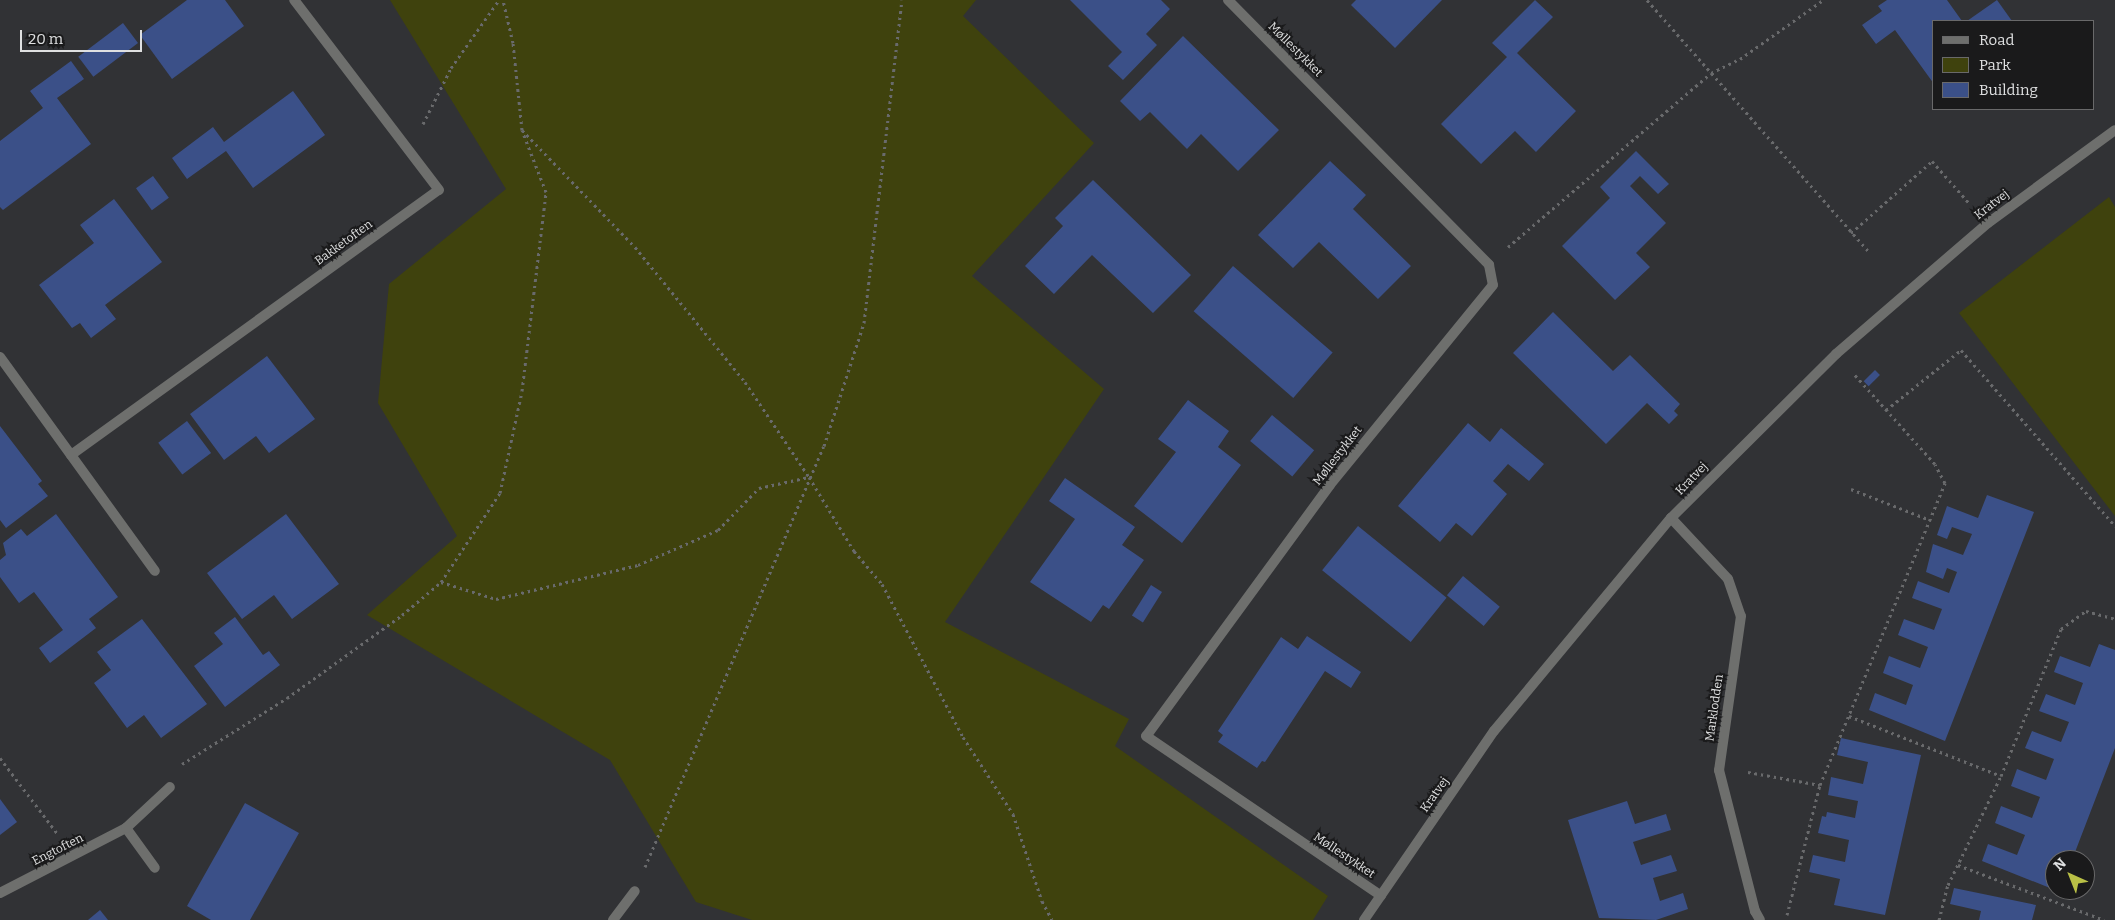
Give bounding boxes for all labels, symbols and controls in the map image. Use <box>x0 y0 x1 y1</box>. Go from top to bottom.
scale bar <box>22 20 145 52</box>
street label: Møllestykket <box>1265 20 1325 80</box>
legend <box>1932 20 2095 110</box>
text: 20 m <box>28 30 63 48</box>
text: Road <box>1979 31 2014 49</box>
text: Park <box>1979 56 2011 74</box>
text: Building <box>1979 81 2038 99</box>
street label: Kratvej <box>1972 187 2012 223</box>
street label: Bakketoften <box>313 217 375 269</box>
street label: Møllestykket <box>1310 424 1366 488</box>
street label: Kratvej <box>1673 460 1711 498</box>
street label: Marklodden <box>1703 674 1727 742</box>
street label: Kratvej <box>1418 775 1452 815</box>
street label: Møllestykket <box>1311 830 1377 882</box>
street label: Engtoften <box>30 831 86 869</box>
north arrow <box>2045 850 2095 900</box>
text: N <box>2050 855 2070 874</box>

